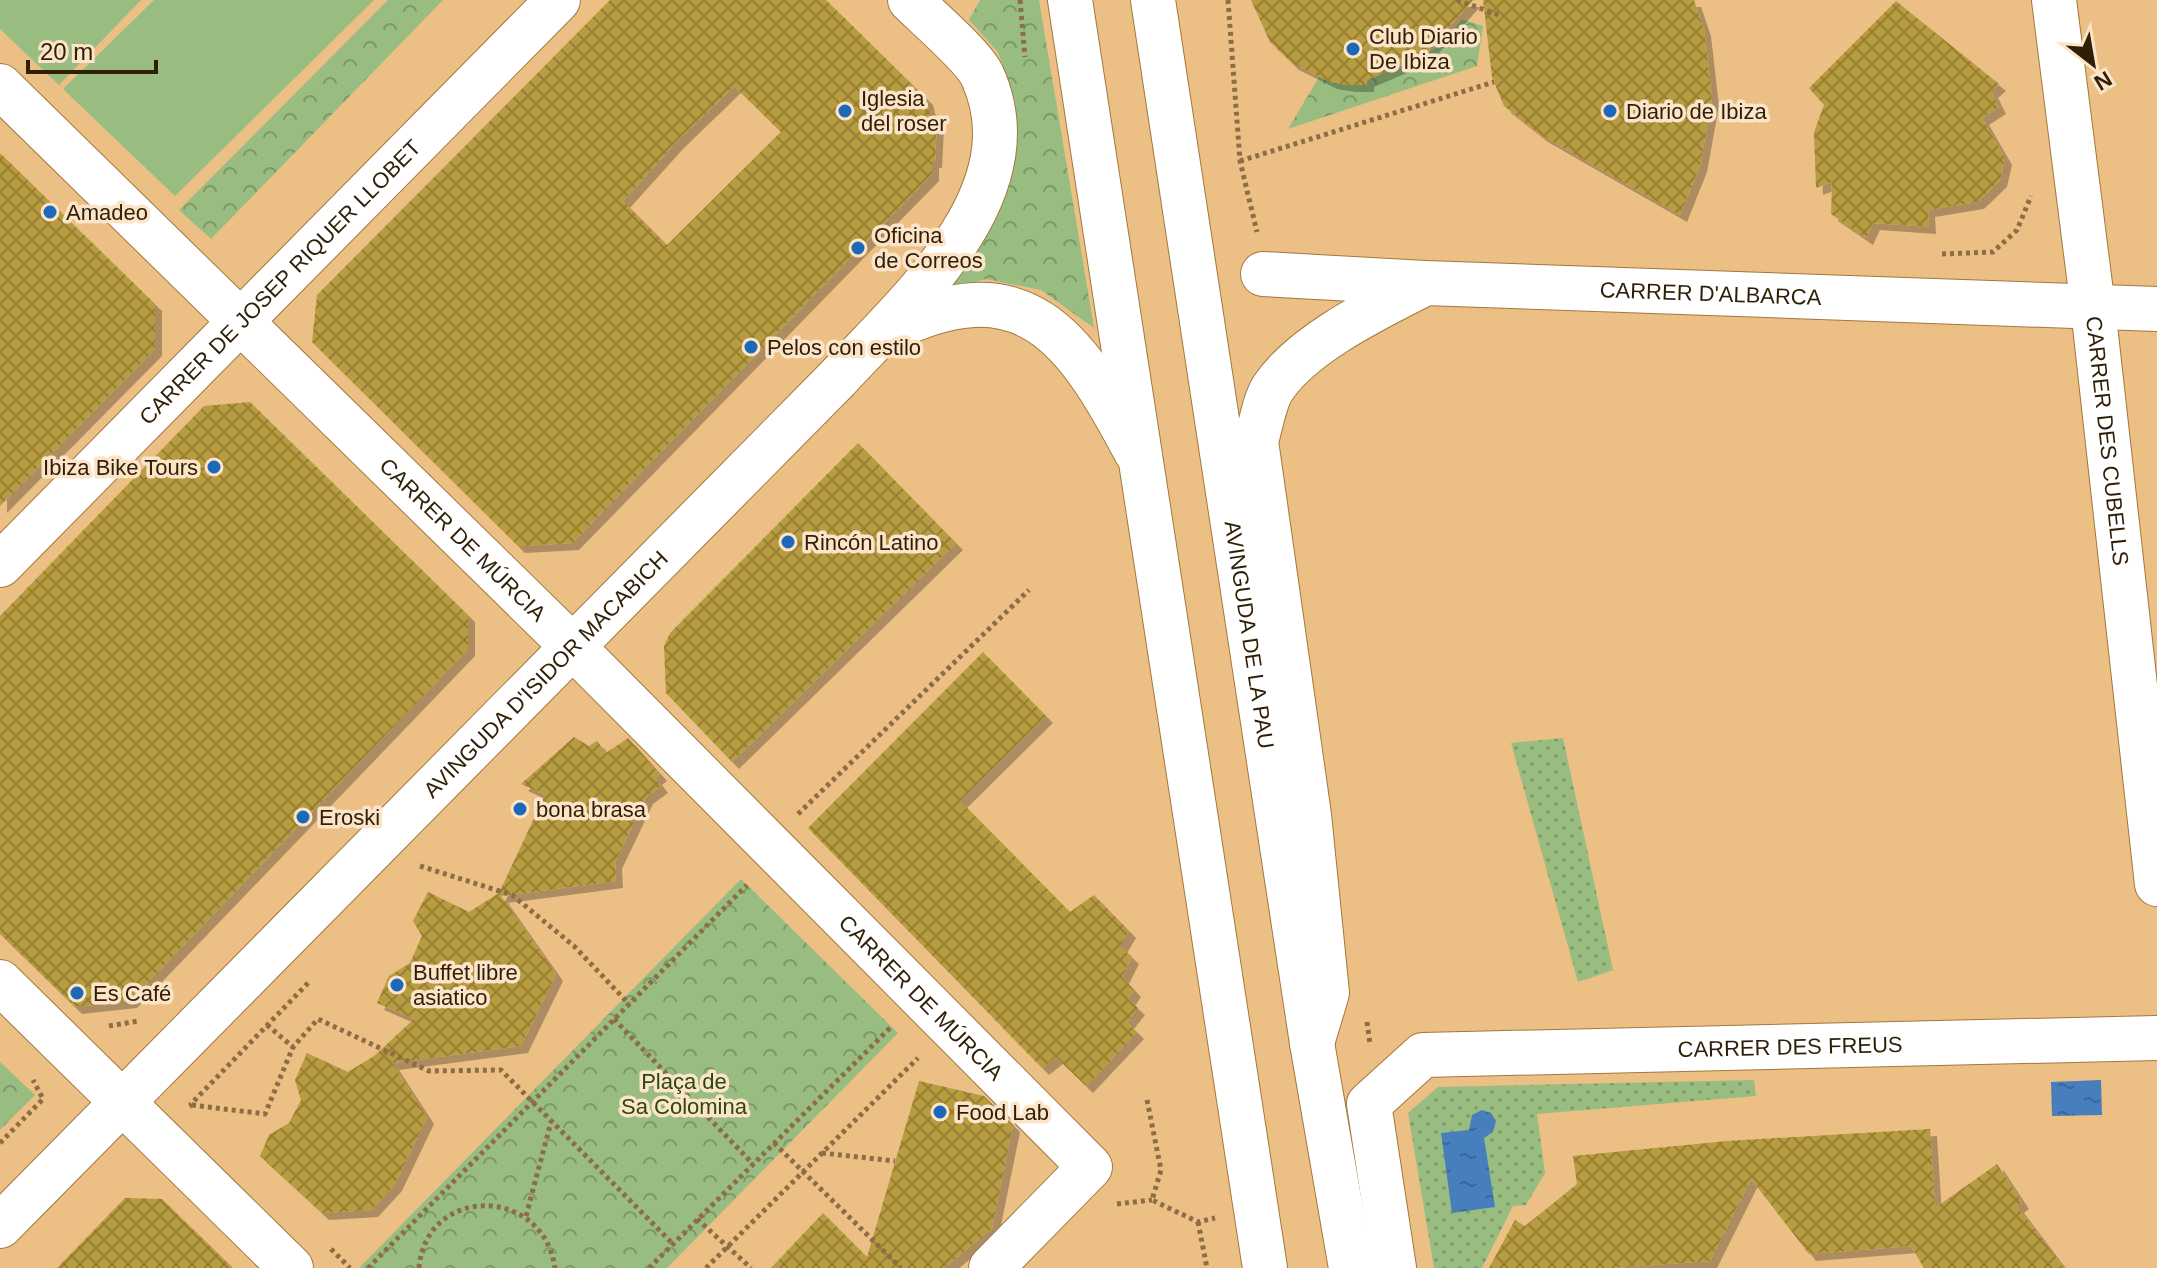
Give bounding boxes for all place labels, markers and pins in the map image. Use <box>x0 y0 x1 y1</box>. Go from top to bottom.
place label: Club Diario De Ibiza <box>1369 24 1478 74</box>
marker: Club Diario De Ibiza <box>1344 40 1362 58</box>
place label: Iglesia del roser <box>861 86 947 136</box>
place label: Diario de Ibiza <box>1626 99 1767 124</box>
marker: Iglesia del roser <box>836 102 854 120</box>
marker: Diario de Ibiza <box>1601 102 1619 120</box>
place label: Amadeo <box>66 200 148 225</box>
marker: Amadeo <box>41 203 59 221</box>
place label: Oficina de Correos <box>874 223 983 273</box>
marker: Oficina de Correos <box>849 239 867 257</box>
place label: Pelos con estilo <box>767 335 921 360</box>
marker: Pelos con estilo <box>742 338 760 356</box>
place label: Ibiza Bike Tours <box>43 455 198 480</box>
marker: Ibiza Bike Tours <box>205 458 223 476</box>
place label: Rincón Latino <box>804 530 939 555</box>
marker: Rincón Latino <box>779 533 797 551</box>
place label: bona brasa <box>536 797 647 822</box>
marker: bona brasa <box>511 800 529 818</box>
place label: Eroski <box>319 805 380 830</box>
marker: Eroski <box>294 808 312 826</box>
place label: Buffet libre asiatico <box>413 960 518 1010</box>
marker: Buffet libre asiatico <box>388 976 406 994</box>
place label: Es Café <box>93 981 171 1006</box>
marker: Es Café <box>68 984 86 1002</box>
place label: Food Lab <box>956 1100 1049 1125</box>
marker: Food Lab <box>931 1103 949 1121</box>

